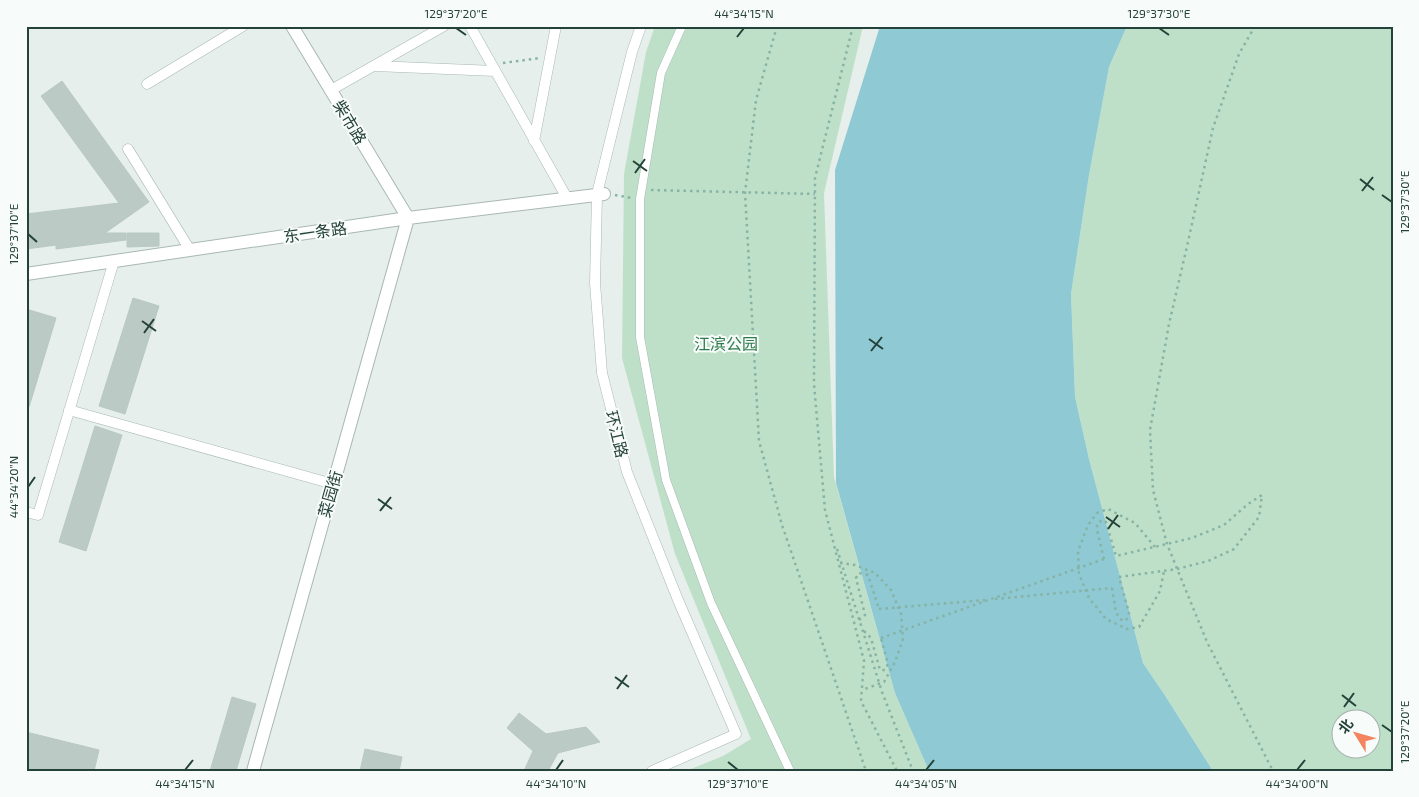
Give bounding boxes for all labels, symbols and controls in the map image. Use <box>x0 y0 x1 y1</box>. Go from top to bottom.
text: 129°37'20"E <box>424 6 488 20</box>
text: 44°34'15"N <box>714 6 774 20</box>
text: 129°37'30"E <box>1128 6 1191 20</box>
street label: 柴市路 <box>330 96 371 147</box>
text: 129°37'30"E <box>1397 170 1411 233</box>
text: 129°37'10"E <box>6 203 20 265</box>
street label: 东一条路 <box>282 218 348 245</box>
park label: 江滨公园 <box>694 334 758 353</box>
street label: 环江路 <box>602 408 633 459</box>
text: 44°34'20"N <box>6 456 20 518</box>
street label: 菜园街 <box>314 468 345 520</box>
text: 129°37'20"E <box>1397 700 1411 764</box>
north arrow <box>1332 710 1382 760</box>
text: 北 <box>1334 715 1356 737</box>
text: 44°34'15"N <box>155 776 215 790</box>
text: 44°34'10"N <box>526 776 586 790</box>
text: 129°37'10"E <box>707 776 769 790</box>
text: 44°34'05"N <box>895 776 957 790</box>
text: 44°34'00"N <box>1266 776 1328 790</box>

